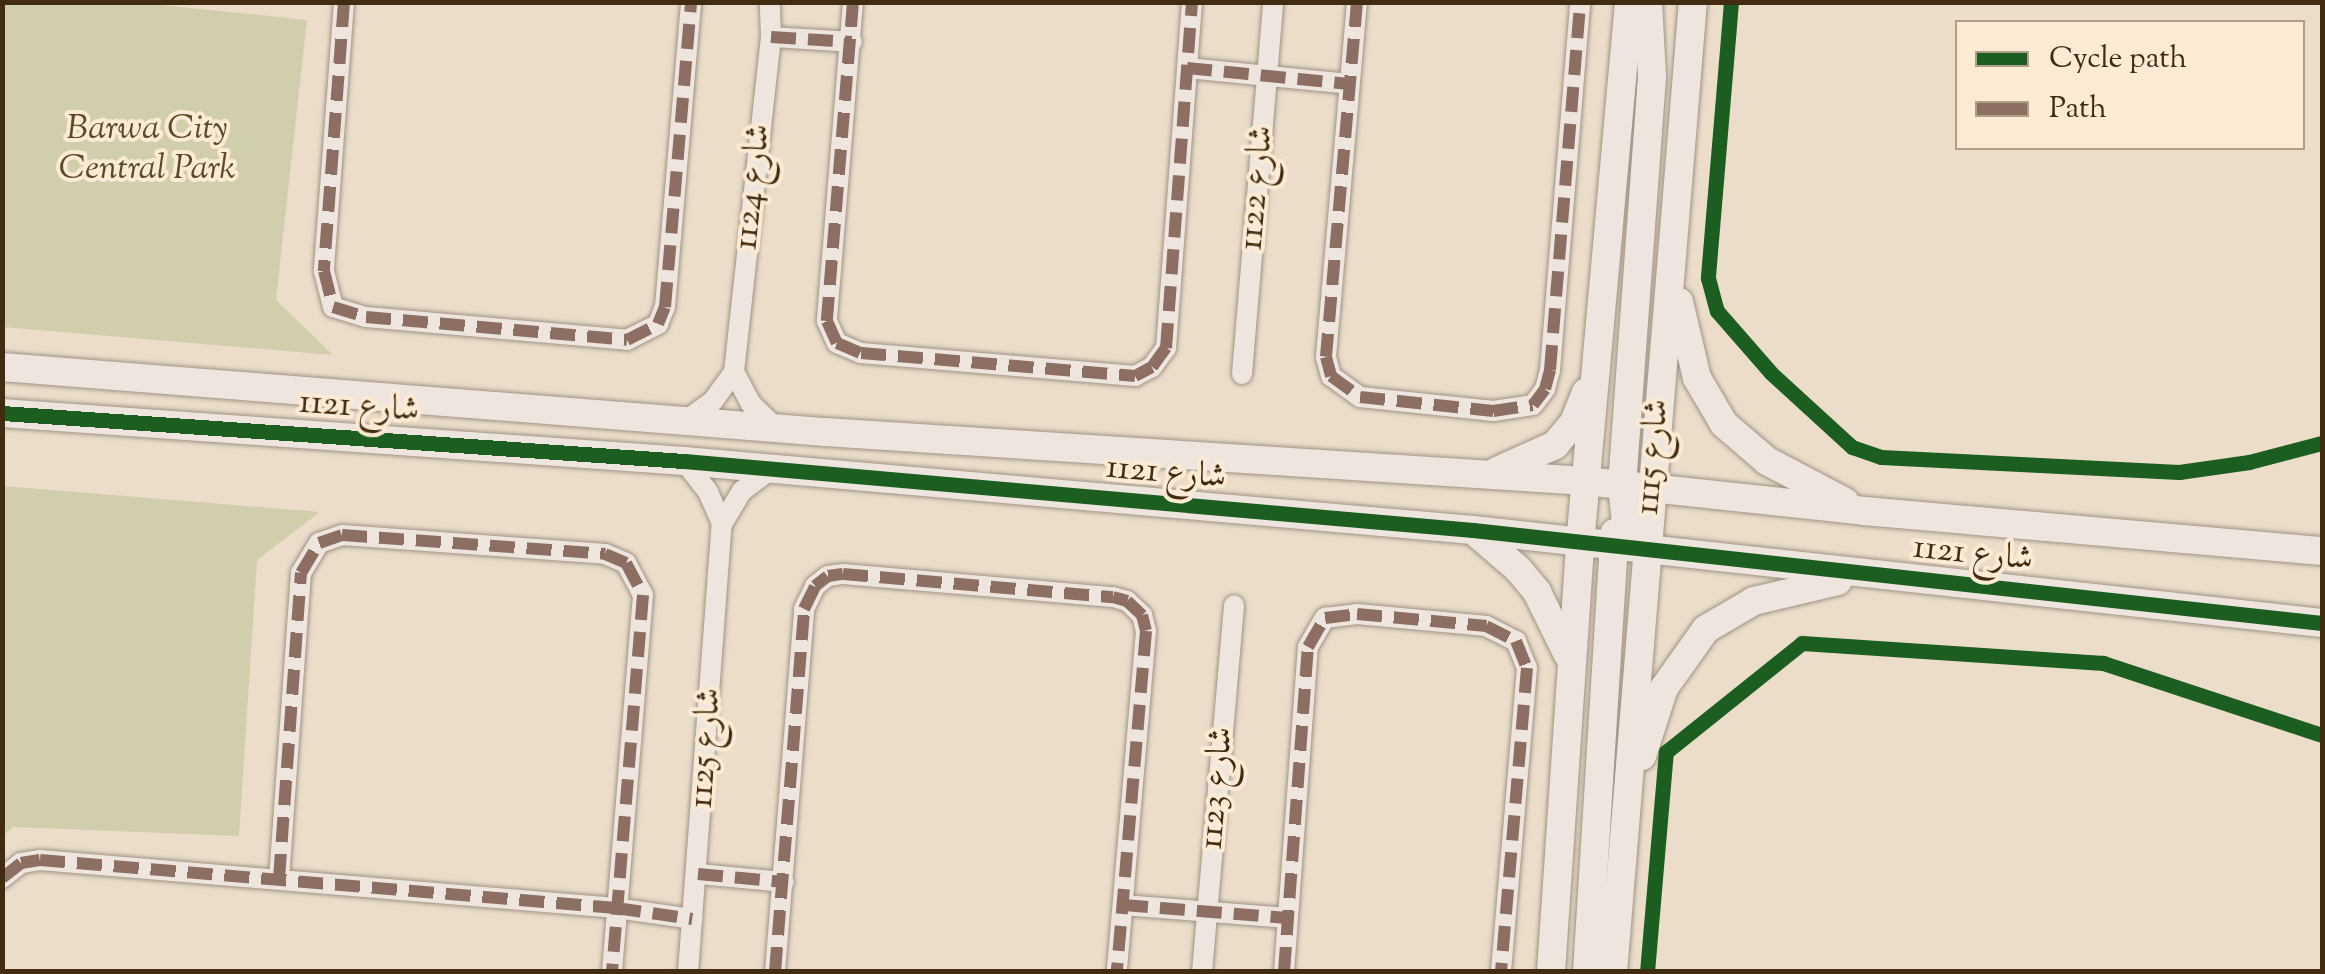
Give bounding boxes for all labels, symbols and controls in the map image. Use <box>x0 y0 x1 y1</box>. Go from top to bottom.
legend <box>1955 20 2305 150</box>
text: Cycle path <box>2049 38 2187 81</box>
text: Path <box>2049 88 2107 131</box>
park label: Barwa City Central Park <box>59 109 235 191</box>
street label: شارع 1124 <box>727 122 781 252</box>
street label: شارع 1122 <box>1232 124 1284 252</box>
street label: شارع 1121 <box>298 383 420 433</box>
street label: شارع 1115 <box>1628 397 1680 517</box>
street label: شارع 1121 <box>1104 448 1228 500</box>
street label: شارع 1121 <box>1911 528 2035 582</box>
street label: شارع 1125 <box>682 686 732 810</box>
street label: شارع 1123 <box>1192 725 1244 851</box>

